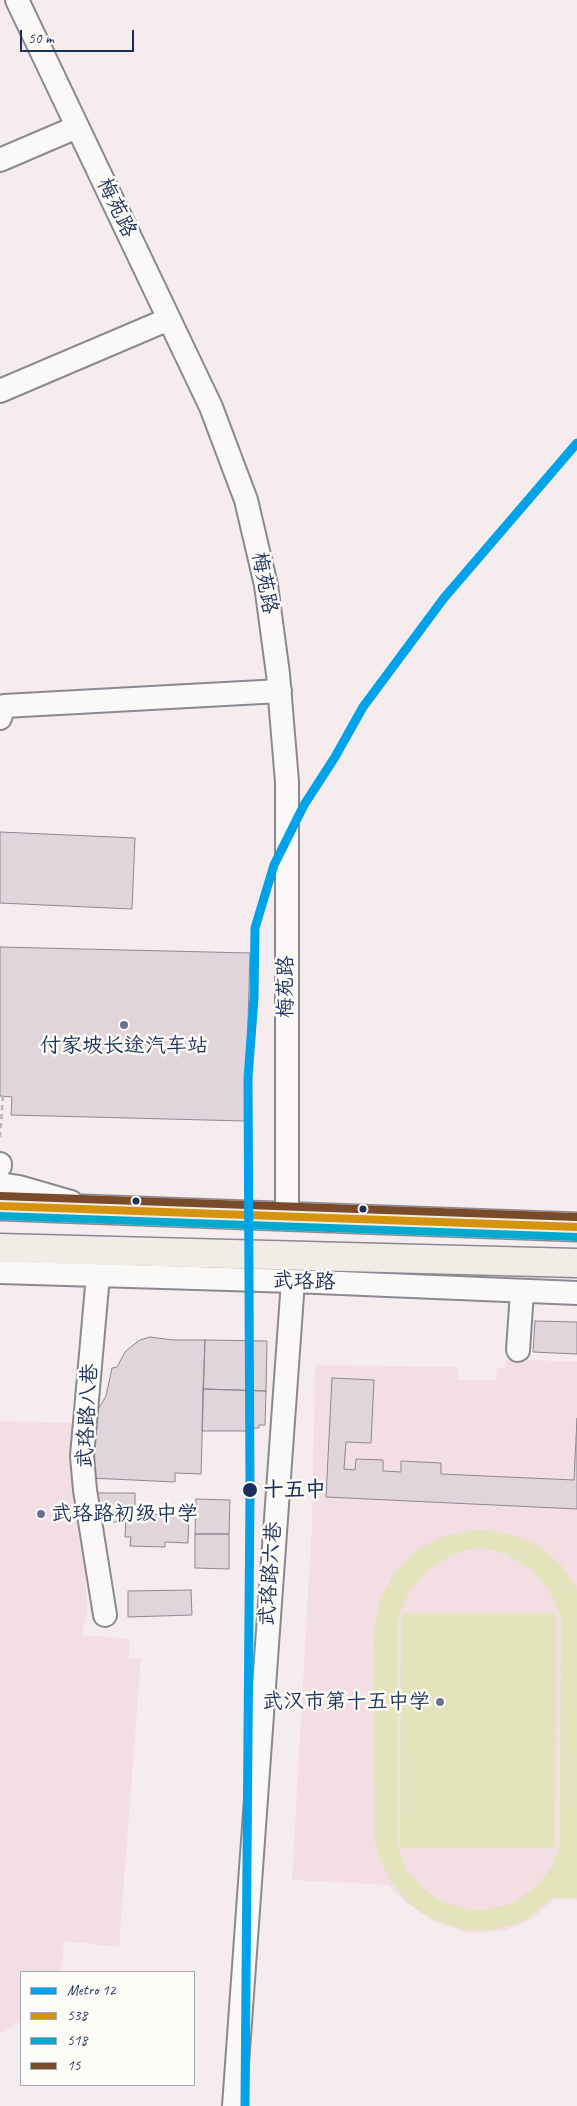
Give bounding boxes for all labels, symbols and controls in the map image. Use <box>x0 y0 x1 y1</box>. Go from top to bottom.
scale bar <box>22 20 136 52</box>
text: 50 m <box>28 29 54 48</box>
street label: 梅苑路 <box>91 174 141 242</box>
street label: 梅苑路 <box>246 550 282 616</box>
street label: 梅苑路 <box>273 956 299 1018</box>
marker: 付家坡长途汽车站 <box>118 1019 130 1031</box>
place label: 付家坡长途汽车站 <box>40 1033 208 1059</box>
unlabelled marker <box>131 1196 141 1206</box>
unlabelled marker <box>358 1204 368 1214</box>
street label: 武珞路 <box>272 1268 336 1296</box>
street label: 武珞路八巷 <box>73 1363 103 1469</box>
place label: 十五中 <box>263 1477 326 1503</box>
marker: 十五中 <box>241 1481 259 1499</box>
place label: 武珞路初级中学 <box>51 1501 198 1527</box>
marker: 武珞路初级中学 <box>35 1508 47 1520</box>
street label: 武珞路六巷 <box>255 1521 287 1627</box>
place label: 武汉市第十五中学 <box>262 1689 430 1715</box>
marker: 武汉市第十五中学 <box>434 1696 446 1708</box>
legend <box>20 1971 195 2086</box>
text: Metro 12 <box>67 1981 115 2000</box>
text: 538 <box>67 2006 87 2025</box>
text: 518 <box>67 2031 87 2050</box>
text: 15 <box>67 2056 81 2075</box>

